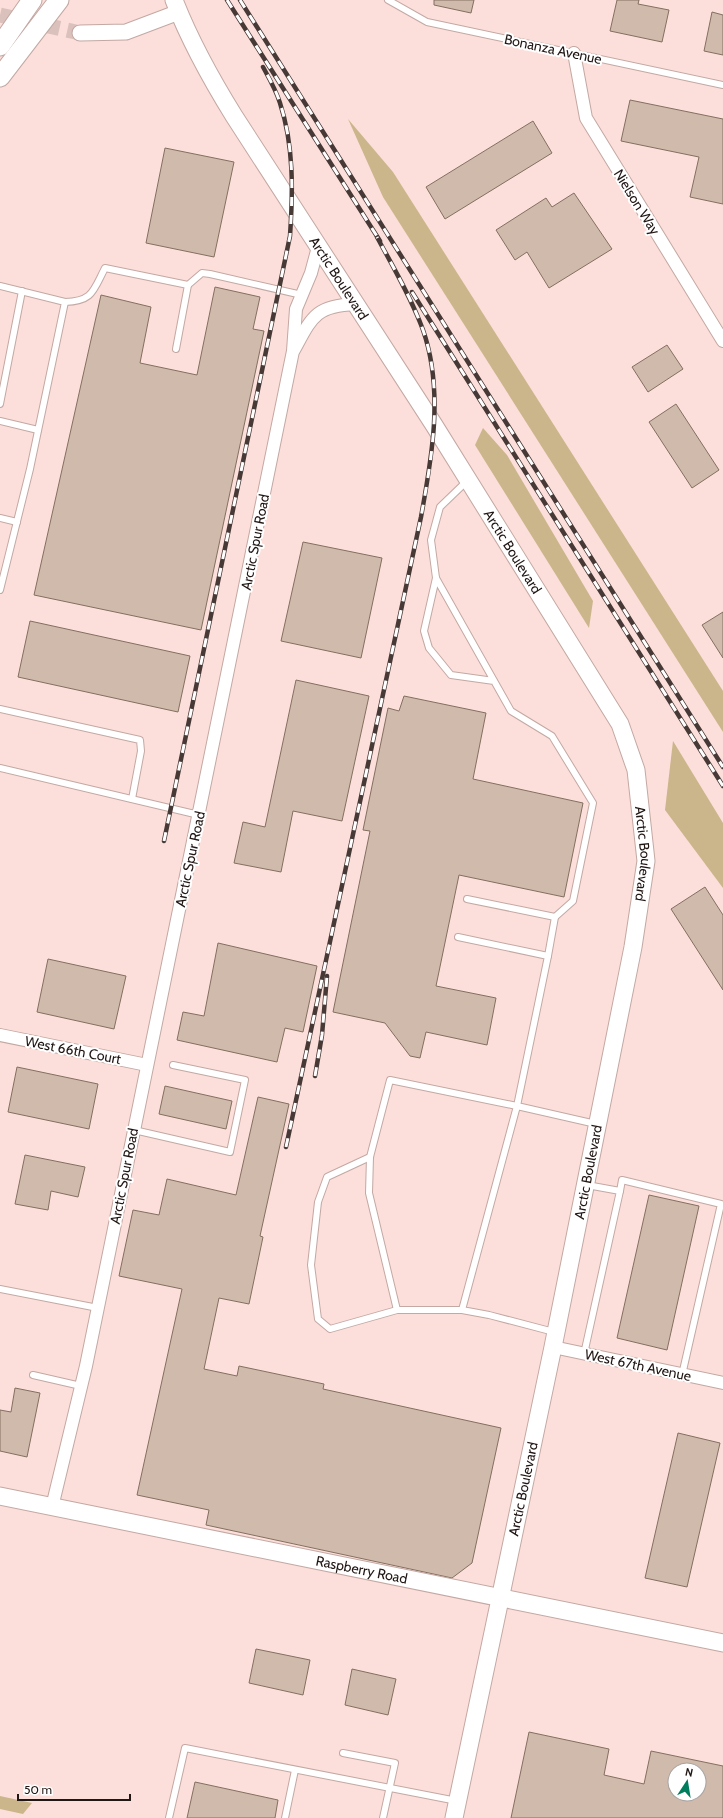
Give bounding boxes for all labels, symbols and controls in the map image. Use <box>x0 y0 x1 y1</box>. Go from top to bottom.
street label: Bonanza Avenue <box>503 30 603 68</box>
street label: Nielson Way <box>610 166 664 238</box>
street label: Arctic Boulevard <box>305 233 373 323</box>
street label: Arctic Spur Road <box>237 492 273 592</box>
street label: Arctic Boulevard <box>480 506 546 597</box>
street label: Arctic Boulevard <box>631 805 655 903</box>
street label: Arctic Spur Road <box>171 809 209 909</box>
street label: West 66th Court <box>23 1032 123 1068</box>
street label: Arctic Boulevard <box>570 1123 606 1221</box>
street label: Arctic Spur Road <box>106 1126 142 1226</box>
street label: West 67th Avenue <box>583 1345 693 1385</box>
street label: Arctic Boulevard <box>504 1440 542 1538</box>
street label: Raspberry Road <box>314 1551 409 1588</box>
north arrow <box>667 1762 707 1802</box>
text: N <box>684 1765 694 1780</box>
scale bar <box>18 1776 130 1802</box>
text: 50 m <box>24 1782 52 1797</box>

